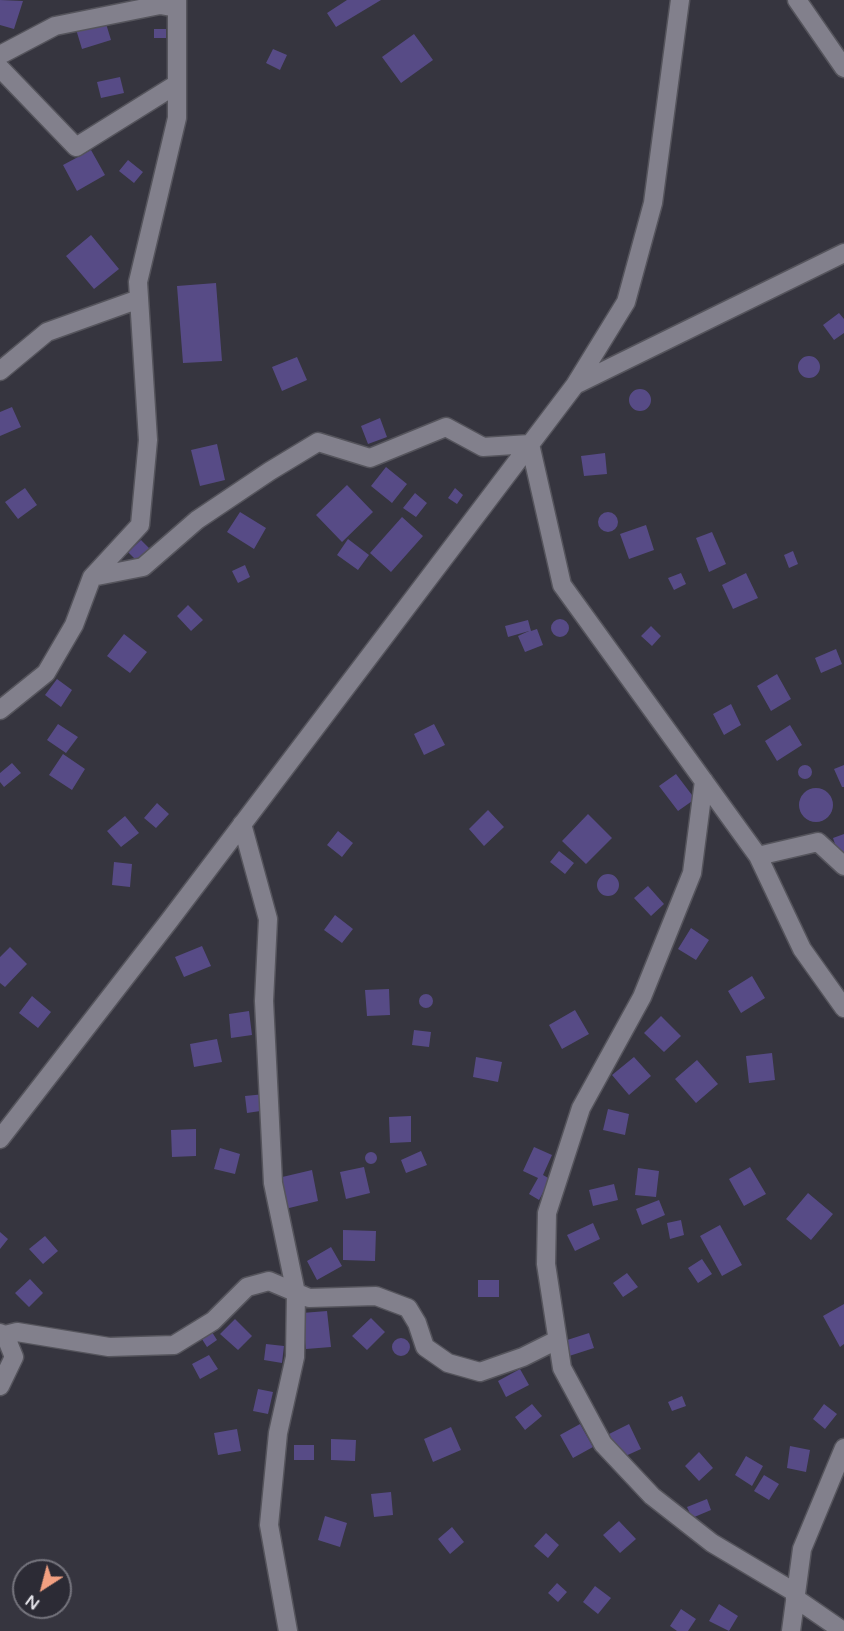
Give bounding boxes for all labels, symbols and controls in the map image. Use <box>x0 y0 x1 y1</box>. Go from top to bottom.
north arrow <box>12 1559 72 1619</box>
text: N <box>22 1590 44 1614</box>

